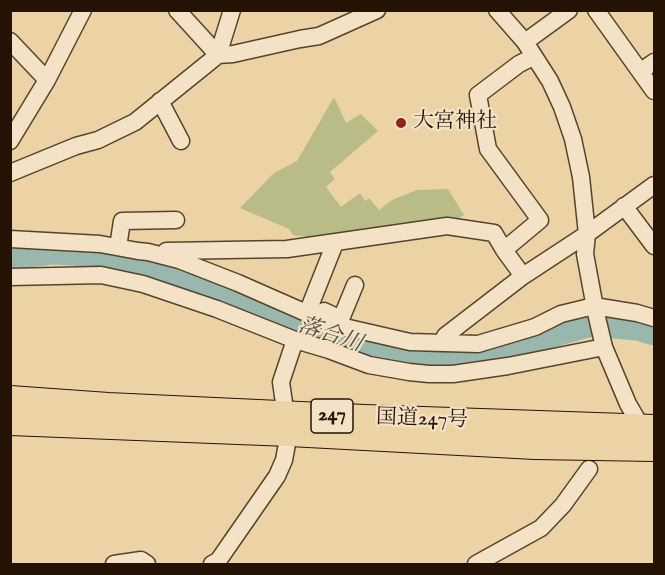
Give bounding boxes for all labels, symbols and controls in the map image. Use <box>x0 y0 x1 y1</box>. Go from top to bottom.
place label: 大宮神社 <box>413 110 497 136</box>
marker: 大宮神社 <box>394 116 408 130</box>
water label: 落合川 <box>295 313 365 359</box>
road number: 247 <box>311 399 353 433</box>
street label: 国道247号 <box>375 406 469 434</box>

